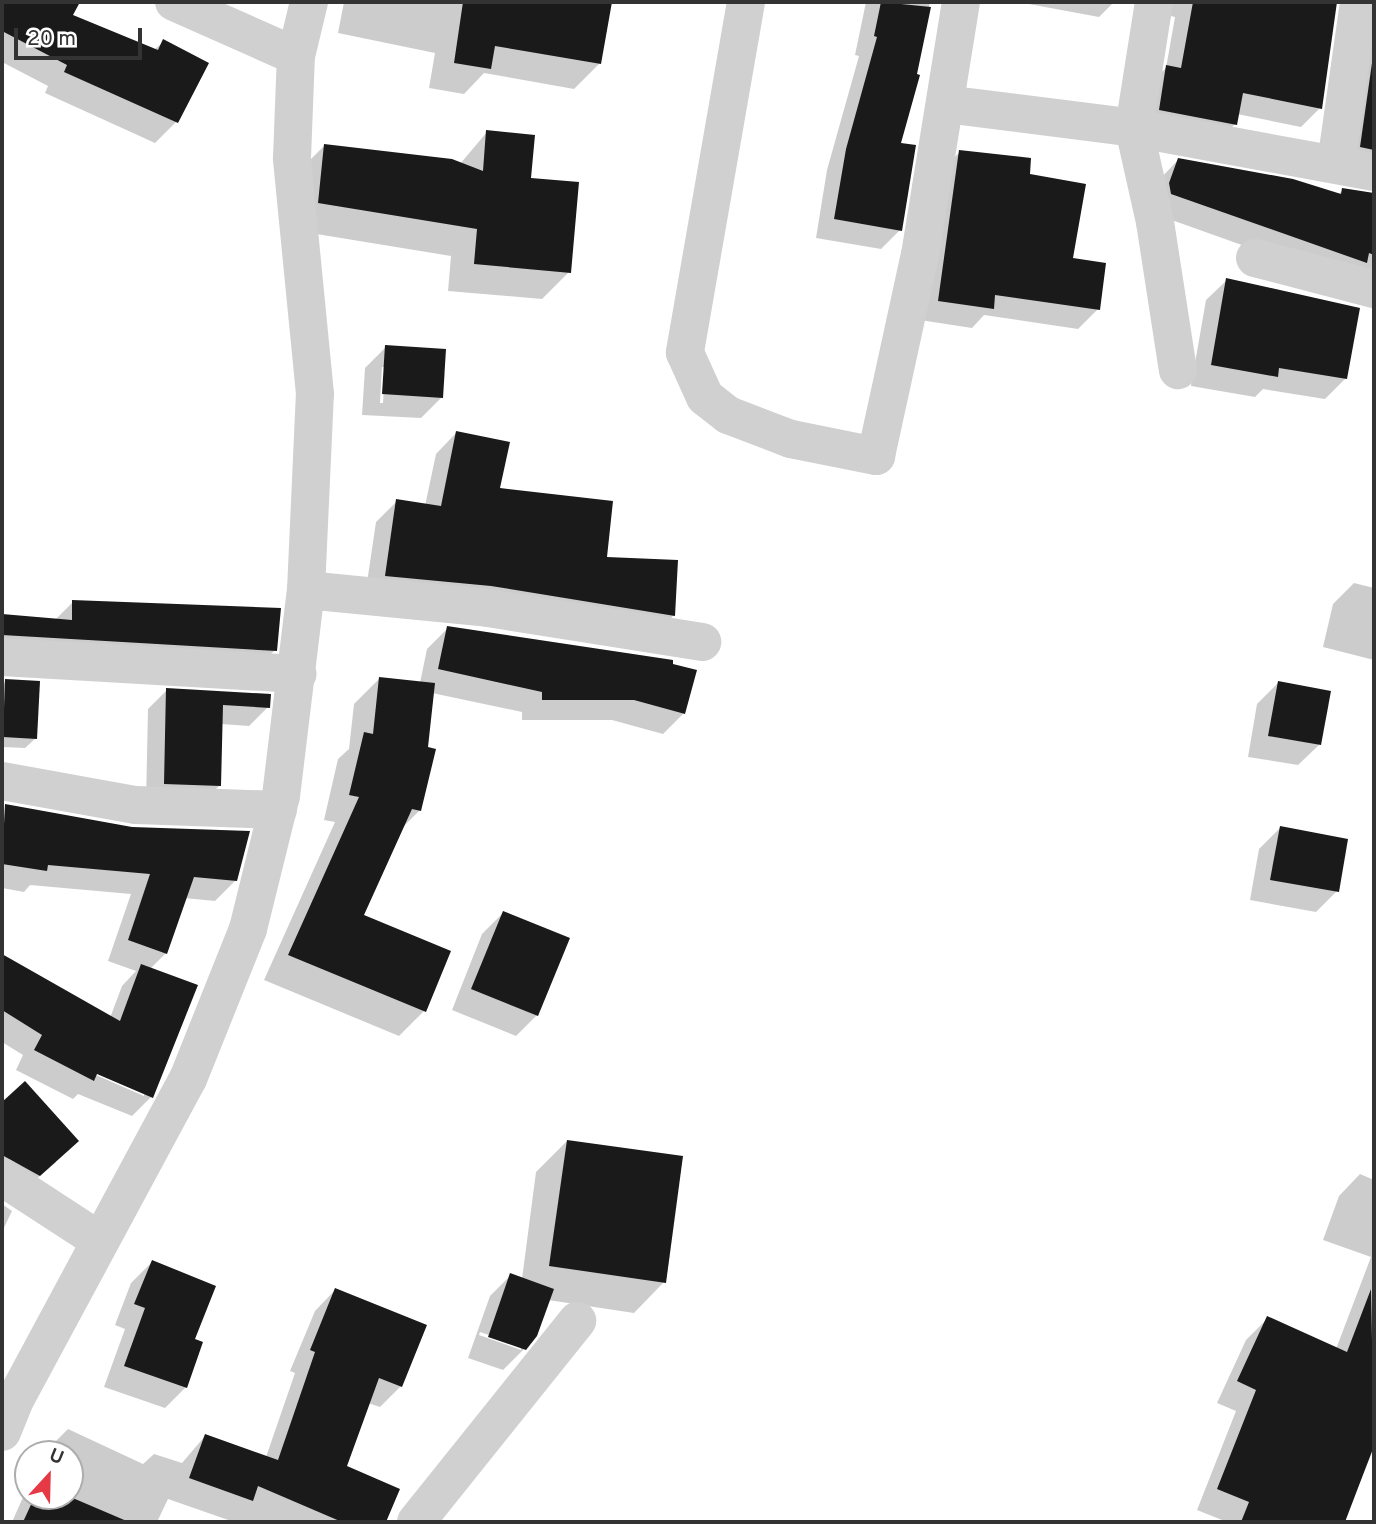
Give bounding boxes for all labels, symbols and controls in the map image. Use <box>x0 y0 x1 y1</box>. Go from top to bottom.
scale bar <box>18 14 145 58</box>
text: 20 m <box>27 26 76 53</box>
north arrow <box>14 1440 84 1510</box>
text: U <box>45 1444 67 1471</box>

